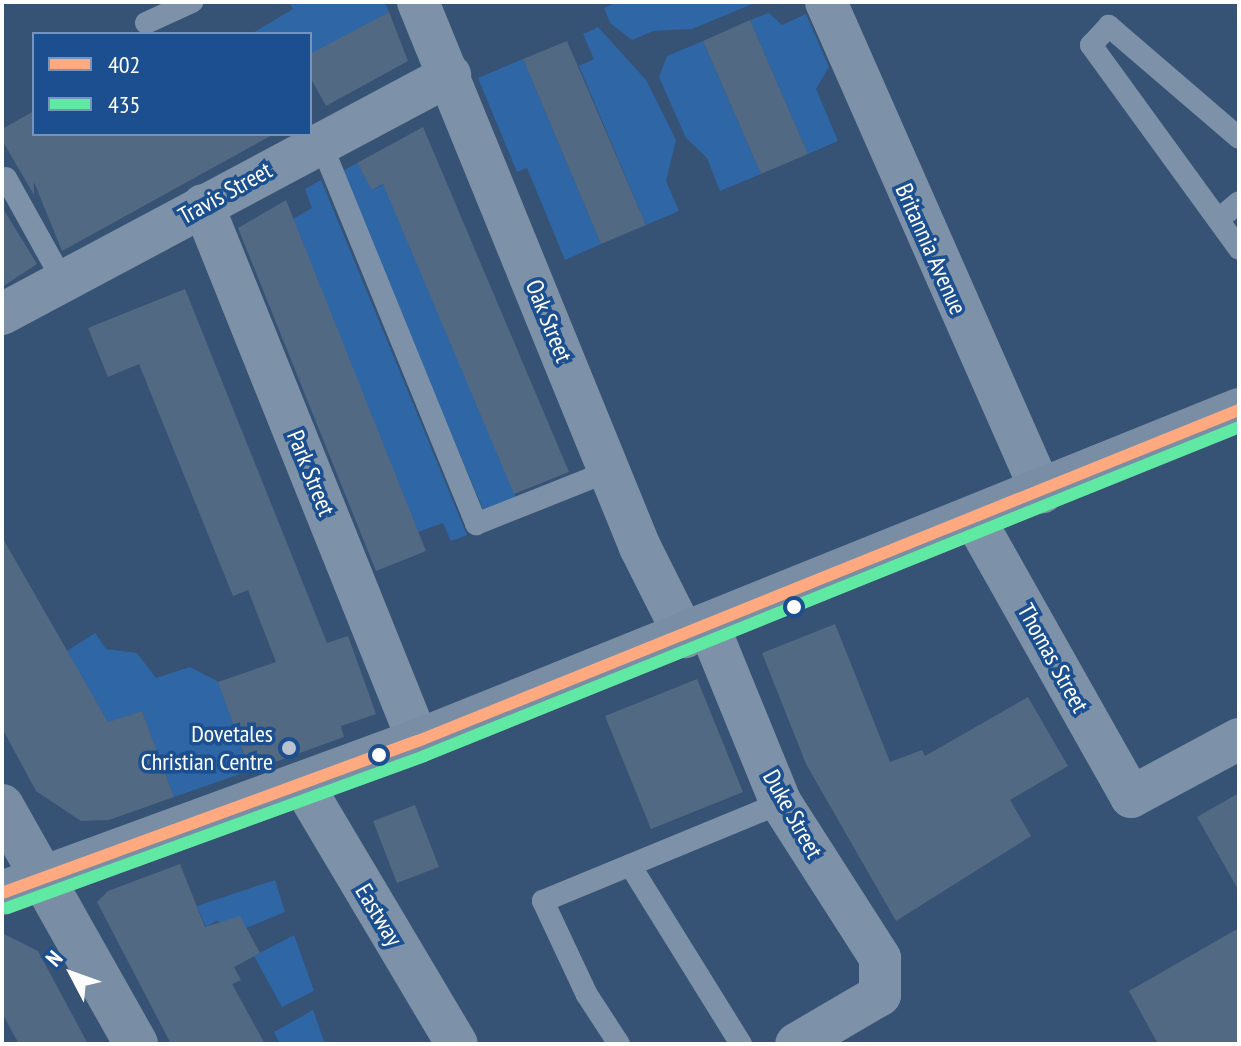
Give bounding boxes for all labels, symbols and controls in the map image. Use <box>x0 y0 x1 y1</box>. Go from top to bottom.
legend <box>32 32 312 136</box>
text: 402 <box>108 49 140 80</box>
text: 435 <box>108 89 140 120</box>
street label: Travis Street <box>173 156 277 230</box>
street label: Britannia Avenue <box>889 179 973 319</box>
street label: Oak Street <box>519 275 579 367</box>
street label: Park Street <box>281 426 341 520</box>
unlabelled marker <box>786 599 802 615</box>
street label: Thomas Street <box>1011 599 1095 717</box>
place label: Dovetales Christian Centre <box>141 720 273 776</box>
marker: Dovetales Christian Centre <box>280 739 298 757</box>
unlabelled marker <box>371 747 387 763</box>
street label: Duke Street <box>757 765 829 863</box>
street label: Eastway <box>349 879 409 951</box>
north arrow <box>32 934 112 1014</box>
text: N <box>39 945 68 972</box>

